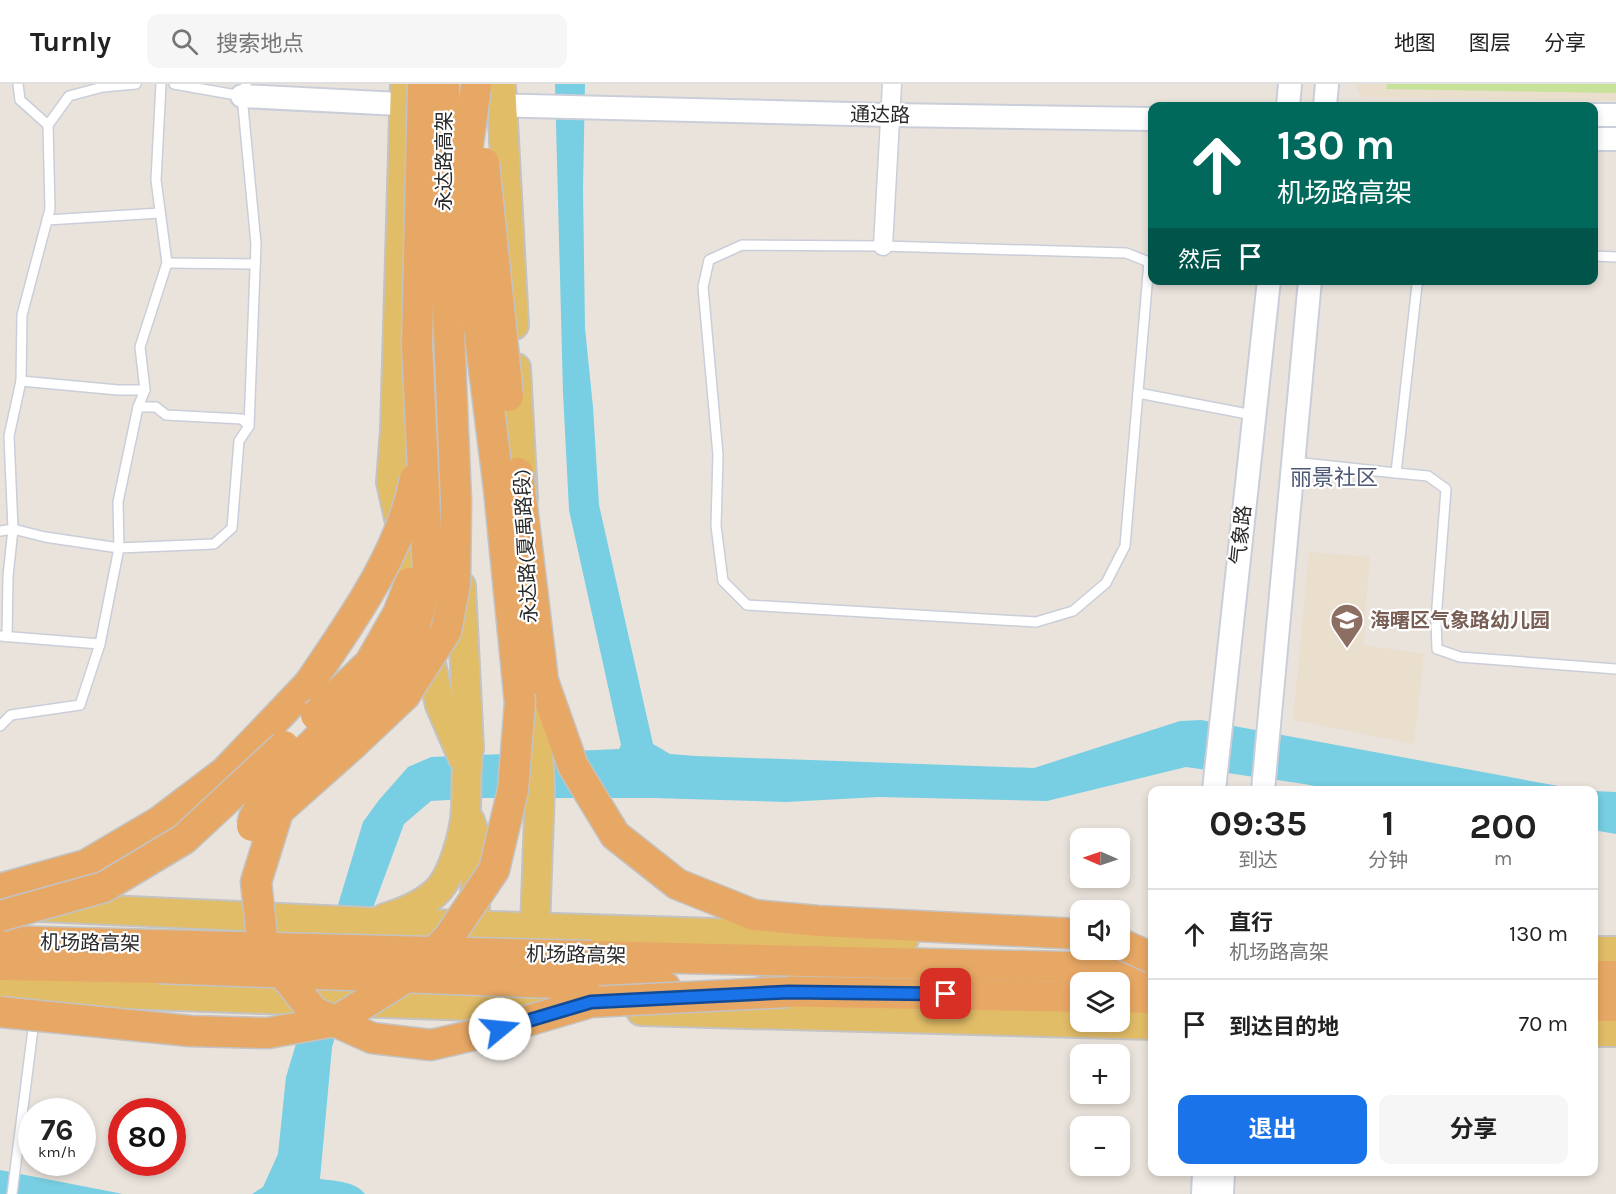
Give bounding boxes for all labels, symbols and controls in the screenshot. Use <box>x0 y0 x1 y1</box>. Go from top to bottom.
search box <box>147 14 567 68</box>
text: Turnly <box>30 25 111 58</box>
icon: search <box>168 25 201 58</box>
text: 搜索地点 <box>216 31 304 57</box>
text: 地图 <box>1394 31 1436 55</box>
text: 图层 <box>1469 31 1511 55</box>
text: 分享 <box>1544 31 1586 55</box>
street label: 通达路 <box>850 103 910 127</box>
street label: 永达路高架 <box>433 111 456 211</box>
text: 130 m <box>1277 120 1395 170</box>
icon: ahead <box>1178 126 1256 204</box>
text: 机场路高架 <box>1277 177 1412 209</box>
icon: arrive <box>1234 240 1267 273</box>
text: 然后 <box>1178 247 1222 273</box>
district label: 丽景社区 <box>1290 465 1378 491</box>
street label: 永达路(夏禹路段) <box>510 468 542 624</box>
street label: 气象路 <box>1226 504 1256 566</box>
school or university icon: 海曙区气象路幼儿园 <box>1329 602 1365 649</box>
place label: 海曙区气象路幼儿园 <box>1370 609 1550 632</box>
text: 09:35 <box>1209 802 1307 844</box>
text: 1 <box>1382 802 1395 844</box>
text: 200 <box>1469 805 1537 847</box>
north arrow <box>1070 828 1130 888</box>
map controls <box>1070 828 1130 1176</box>
text: m <box>1494 847 1512 870</box>
text: 到达 <box>1238 849 1278 872</box>
text: 分钟 <box>1368 849 1408 872</box>
button: sound <box>1070 900 1130 960</box>
text: 直行 <box>1229 910 1273 936</box>
icon: ahead <box>1178 918 1211 951</box>
text: 130 m <box>1509 921 1568 947</box>
street label: 机场路高架 <box>40 931 140 955</box>
text: 机场路高架 <box>1229 941 1329 964</box>
street label: 机场路高架 <box>526 943 626 967</box>
pin <box>920 968 971 1019</box>
button: layers <box>1070 972 1130 1032</box>
icon: arrive <box>929 977 962 1010</box>
position arrow <box>468 997 532 1061</box>
icon: arrive <box>1178 1008 1211 1041</box>
text: 70 m <box>1519 1011 1568 1037</box>
text: 到达目的地 <box>1229 1014 1339 1040</box>
button: + <box>1070 1044 1130 1104</box>
button: 退出 <box>1178 1095 1367 1164</box>
button: 分享 <box>1379 1095 1568 1164</box>
speed limit sign: 80 <box>108 1098 186 1176</box>
text: 76 <box>40 1112 74 1148</box>
button: − <box>1070 1116 1130 1176</box>
text: km/h <box>38 1143 76 1161</box>

